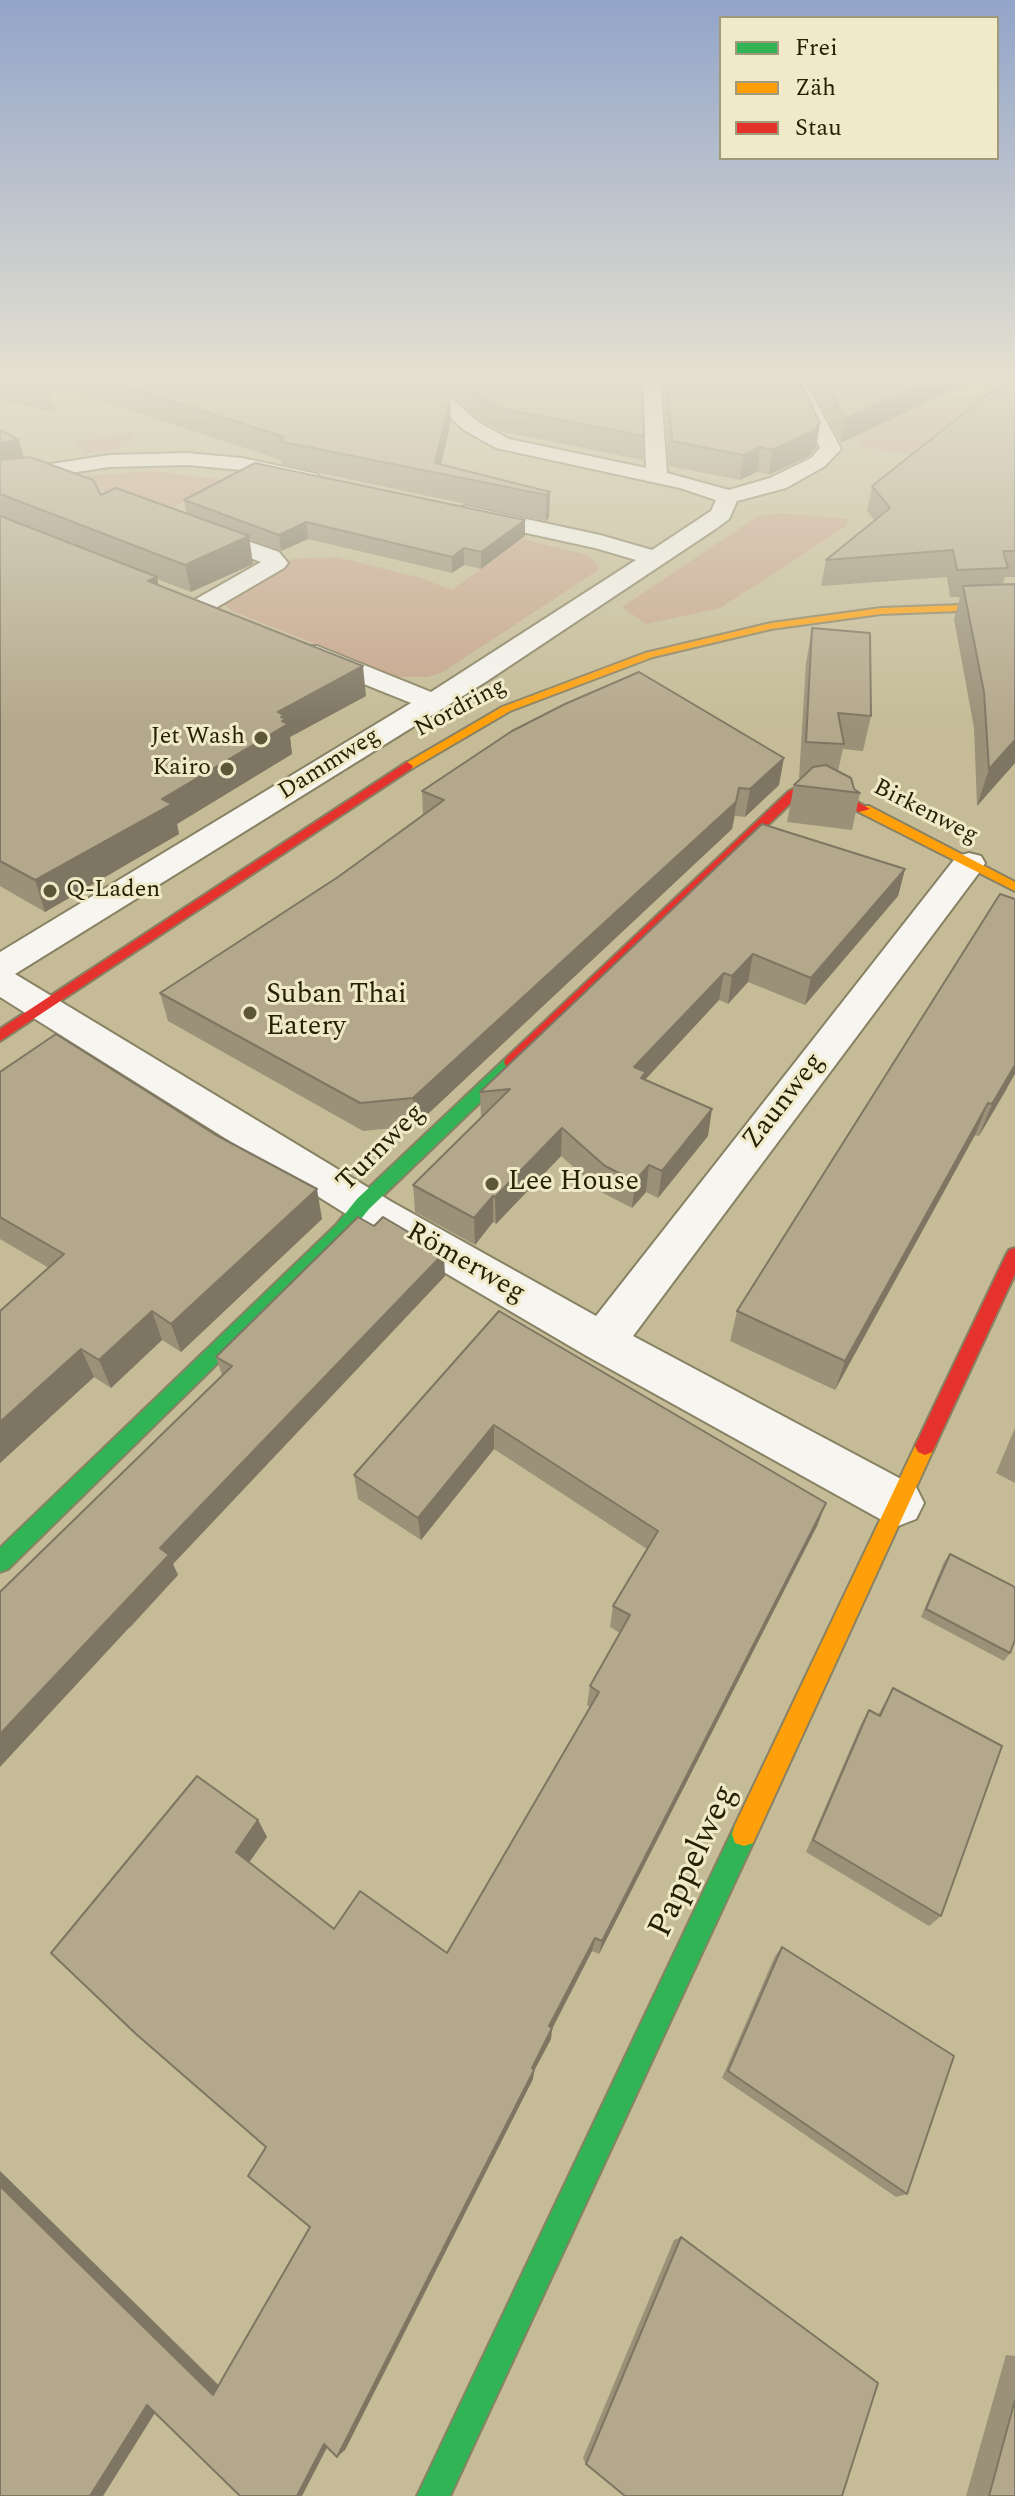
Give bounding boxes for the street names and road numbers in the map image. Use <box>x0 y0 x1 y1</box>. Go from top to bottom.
street label: Nordring <box>411 673 511 745</box>
street label: Dammweg <box>274 723 386 807</box>
street label: Birkenweg <box>868 774 982 852</box>
street label: Zaunweg <box>737 1047 833 1157</box>
street label: Turnweg <box>331 1098 433 1200</box>
street label: Römerweg <box>399 1216 531 1312</box>
street label: Pappelweg <box>642 1779 748 1945</box>

